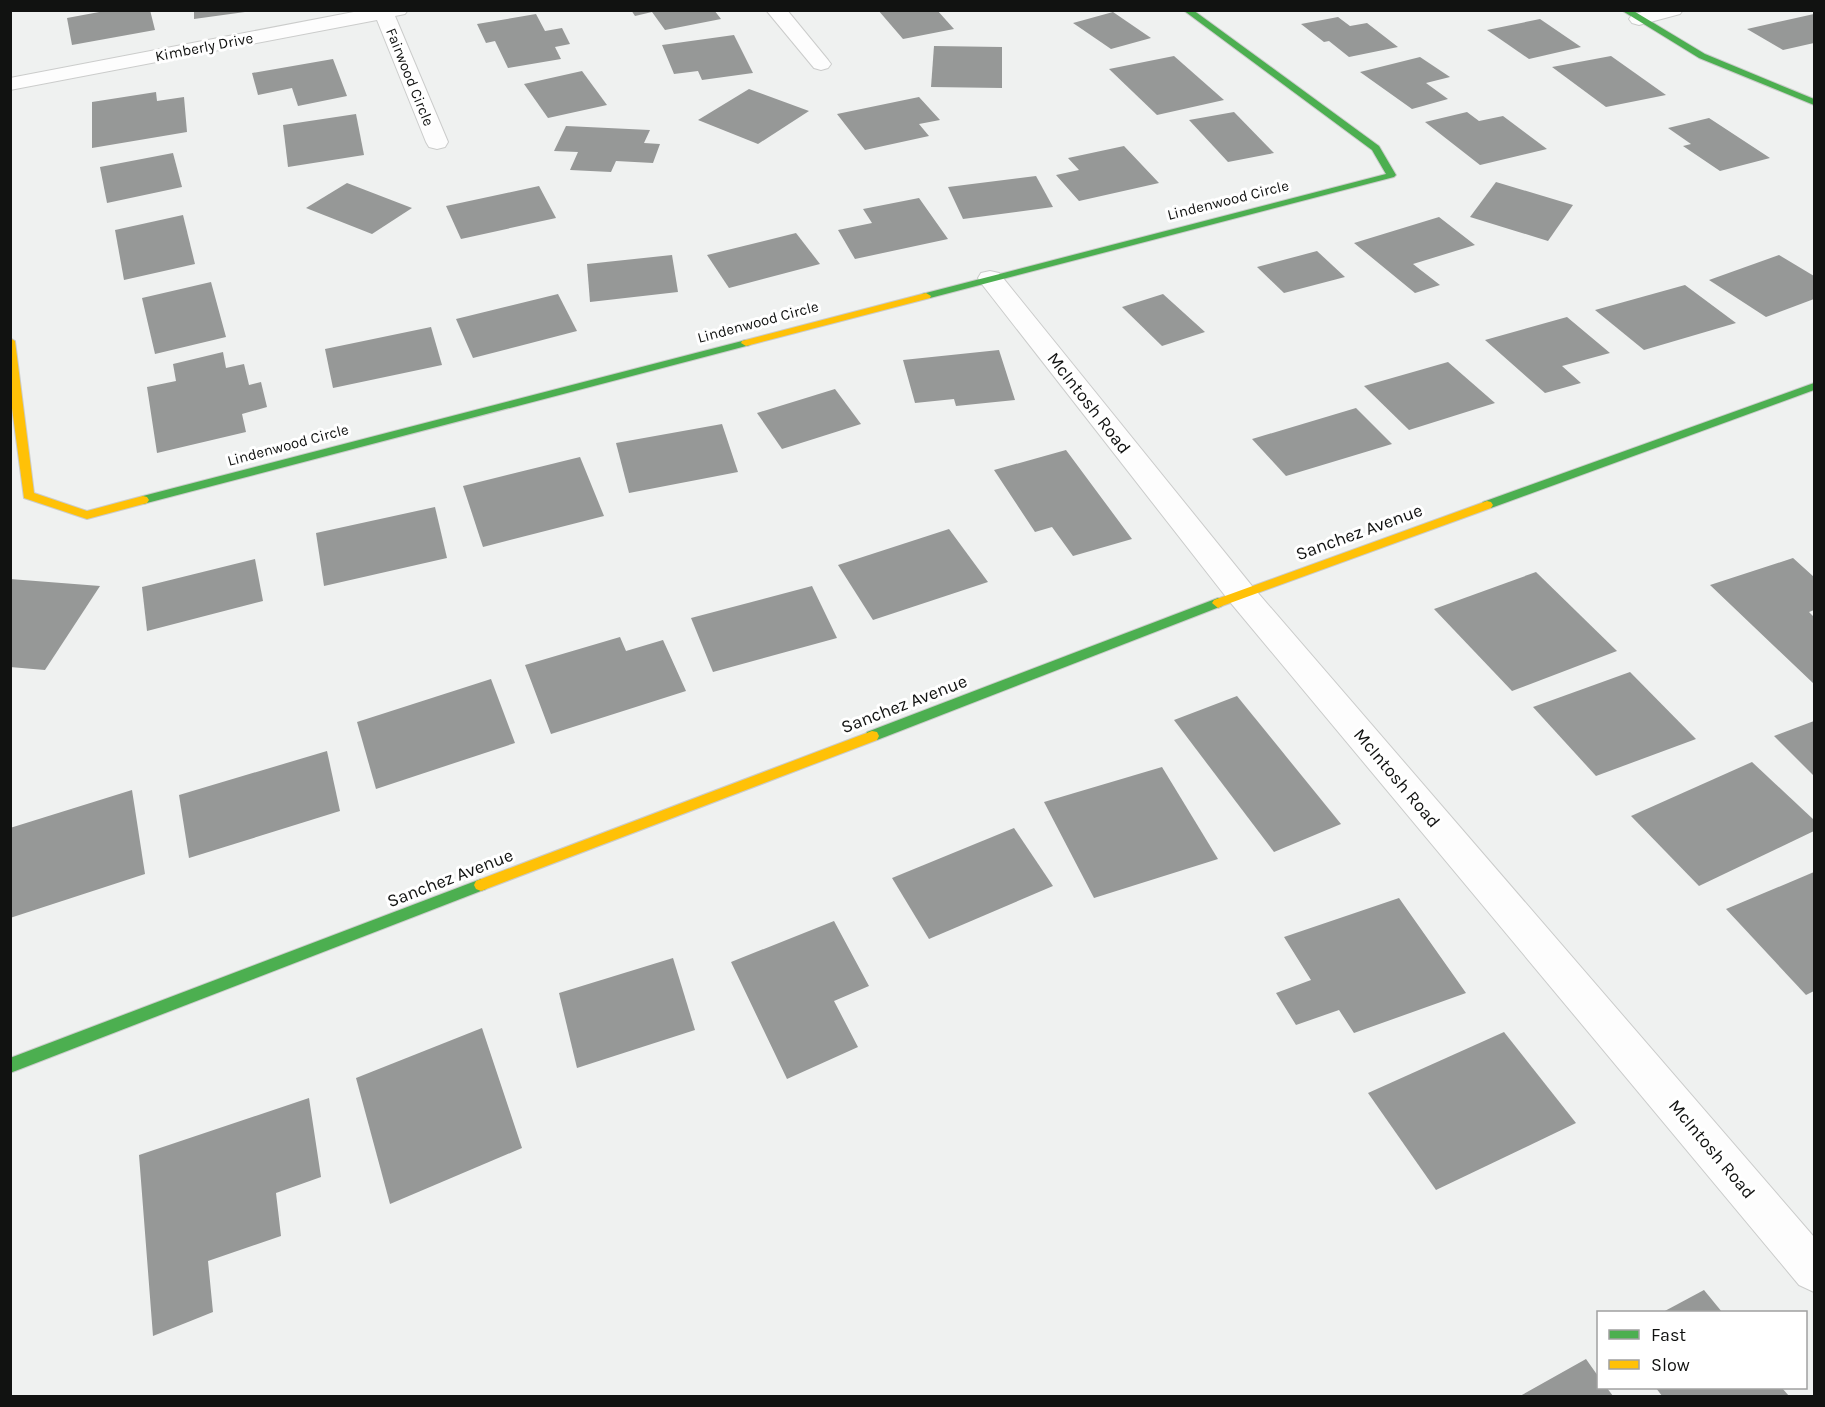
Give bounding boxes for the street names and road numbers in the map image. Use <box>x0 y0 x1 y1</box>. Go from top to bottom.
street label: Fairwood Circle <box>382 25 438 129</box>
street label: Kimberly Drive <box>153 29 255 65</box>
street label: Lindenwood Circle <box>1165 176 1291 224</box>
street label: Lindenwood Circle <box>695 297 821 347</box>
street label: McIntosh Road <box>1042 348 1136 458</box>
street label: Lindenwood Circle <box>225 420 351 470</box>
street label: Sanchez Avenue <box>1293 499 1425 565</box>
street label: Sanchez Avenue <box>838 670 970 738</box>
street label: McIntosh Road <box>1349 724 1445 832</box>
street label: Sanchez Avenue <box>384 844 516 912</box>
street label: McIntosh Road <box>1664 1095 1760 1203</box>

